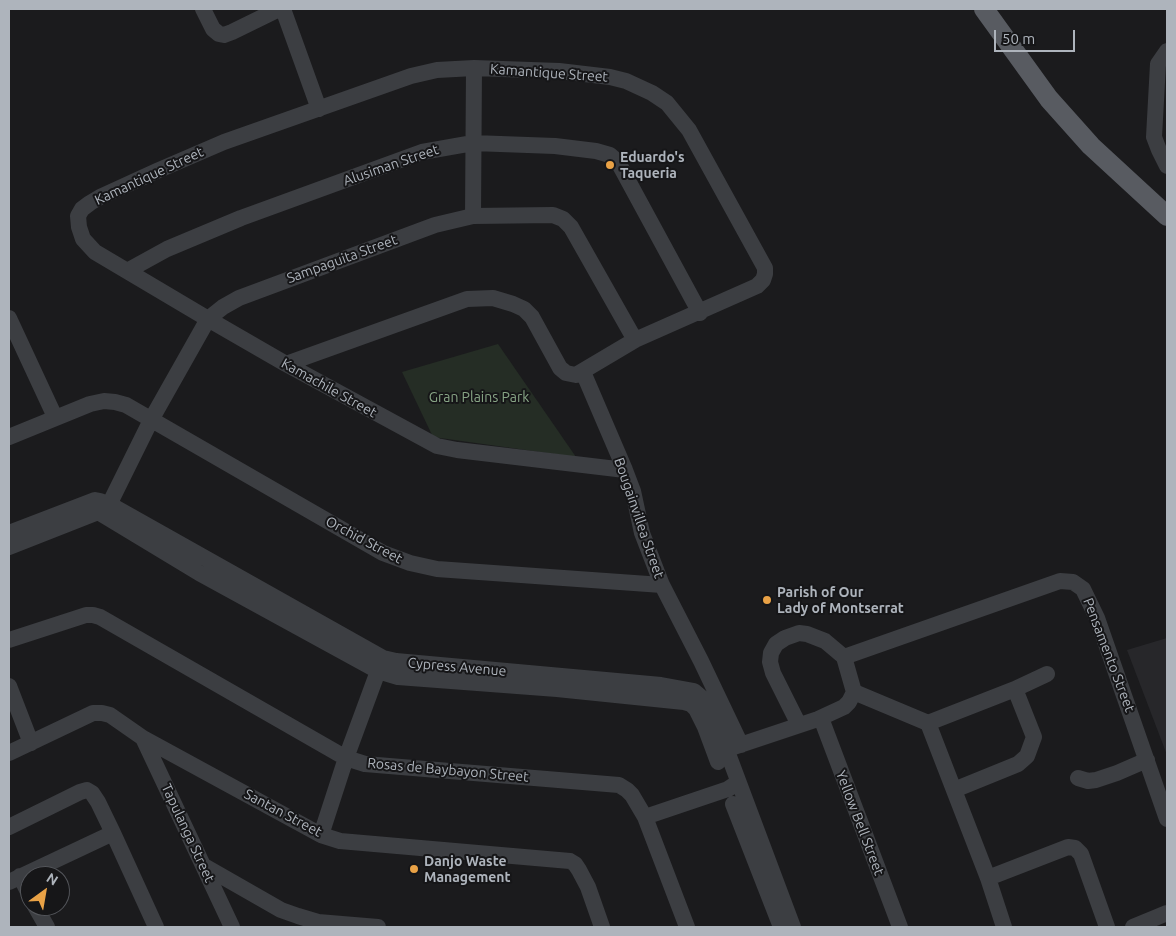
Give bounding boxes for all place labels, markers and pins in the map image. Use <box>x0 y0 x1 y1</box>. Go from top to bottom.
place label: Eduardo's Taqueria <box>620 149 685 182</box>
marker: Eduardo's Taqueria <box>604 159 616 171</box>
place label: Parish of Our Lady of Montserrat <box>777 584 904 616</box>
marker: Parish of Our Lady of Montserrat <box>761 594 773 606</box>
place label: Danjo Waste Management <box>424 853 511 886</box>
marker: Danjo Waste Management <box>408 863 420 875</box>

